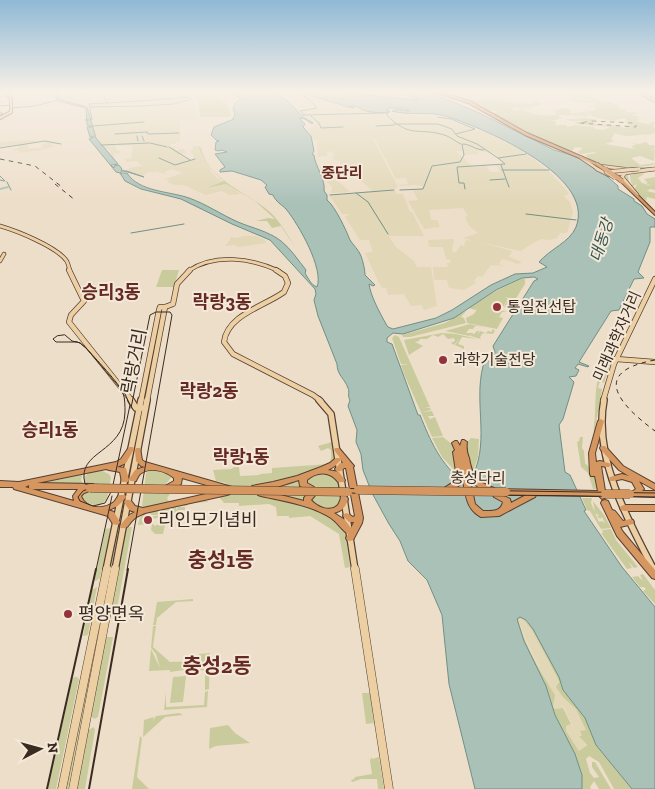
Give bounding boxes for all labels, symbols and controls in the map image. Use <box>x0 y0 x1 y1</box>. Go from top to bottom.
district label: 중단리 <box>321 164 363 182</box>
water label: 대동강 <box>586 214 618 264</box>
district label: 승리3동 <box>81 281 141 303</box>
street label: 미래과학자거리 <box>589 288 645 384</box>
district label: 락랑3동 <box>192 291 252 313</box>
place label: 통일전선탑 <box>507 298 576 316</box>
marker: 통일전선탑 <box>491 301 503 313</box>
street label: 락랑거리 <box>117 326 151 396</box>
place label: 과학기술전당 <box>453 351 536 369</box>
marker: 과학기술전당 <box>437 354 449 366</box>
district label: 락랑2동 <box>179 380 239 402</box>
district label: 승리1동 <box>22 419 78 441</box>
district label: 락랑1동 <box>213 446 269 468</box>
street label: 충성다리 <box>450 469 506 487</box>
place label: 리인모기념비 <box>158 509 257 531</box>
marker: 리인모기념비 <box>142 514 154 526</box>
district label: 충성1동 <box>188 547 254 572</box>
place label: 평양면옥 <box>78 603 144 625</box>
marker: 평양면옥 <box>62 608 74 620</box>
district label: 충성2동 <box>182 653 252 678</box>
north arrow <box>15 724 65 774</box>
text: N <box>43 742 61 754</box>

